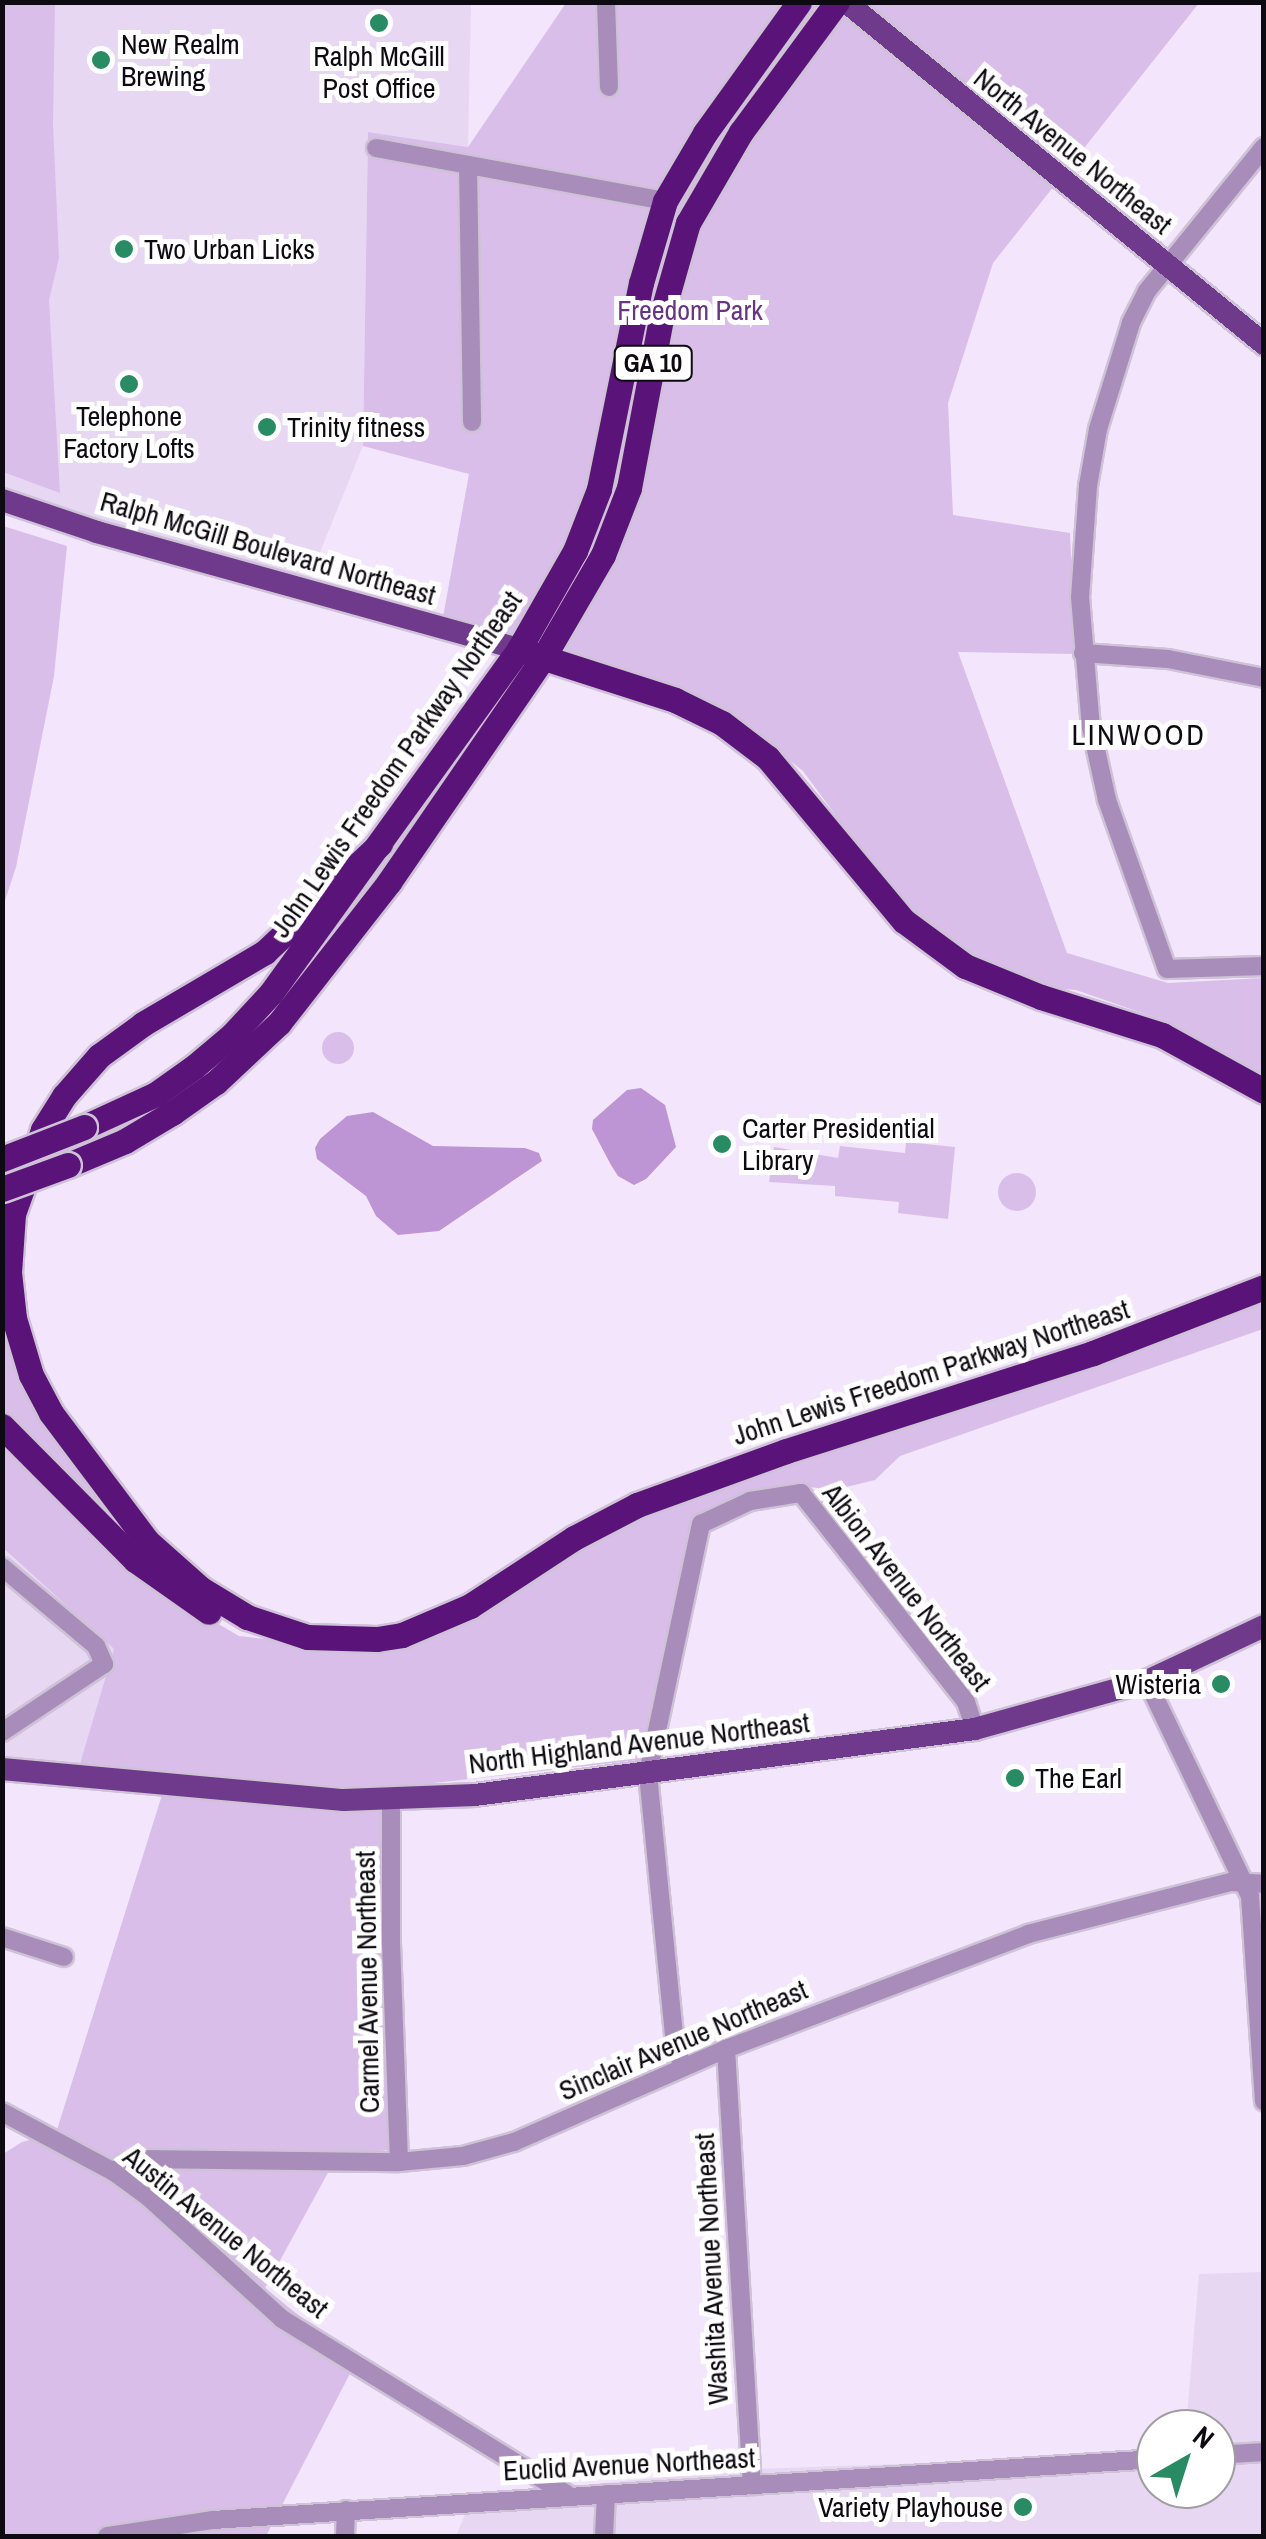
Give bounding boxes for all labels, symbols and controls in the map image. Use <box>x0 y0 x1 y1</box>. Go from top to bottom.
marker: Ralph McGill Post Office <box>368 12 390 34</box>
place label: New Realm Brewing <box>121 27 240 93</box>
place label: Ralph McGill Post Office <box>313 39 445 105</box>
marker: New Realm Brewing <box>90 49 112 71</box>
street label: North Avenue Northeast <box>967 61 1179 241</box>
place label: Two Urban Licks <box>144 232 315 266</box>
marker: Two Urban Licks <box>113 238 135 260</box>
park label: Freedom Park <box>617 293 763 327</box>
road number: GA 10 <box>613 343 693 383</box>
marker: Telephone Factory Lofts <box>118 373 140 395</box>
place label: Telephone Factory Lofts <box>63 399 195 465</box>
place label: Trinity fitness <box>287 410 425 444</box>
marker: Trinity fitness <box>256 416 278 438</box>
street label: Ralph McGill Boulevard Northeast <box>97 484 439 612</box>
street label: John Lewis Freedom Parkway Northeast <box>263 584 529 944</box>
district label: LINWOOD <box>1071 716 1207 752</box>
place label: Carter Presidential Library <box>742 1111 935 1177</box>
marker: Carter Presidential Library <box>711 1133 733 1155</box>
street label: John Lewis Freedom Parkway Northeast <box>729 1292 1133 1452</box>
street label: Albion Avenue Northeast <box>815 1476 999 1698</box>
place label: Wisteria <box>1116 1667 1201 1701</box>
marker: Wisteria <box>1210 1673 1232 1695</box>
street label: North Highland Avenue Northeast <box>466 1705 812 1781</box>
place label: The Earl <box>1035 1761 1122 1795</box>
marker: The Earl <box>1004 1767 1026 1789</box>
street label: Carmel Avenue Northeast <box>348 1850 386 2114</box>
street label: Sinclair Avenue Northeast <box>553 1972 813 2108</box>
street label: Washita Avenue Northeast <box>687 2132 735 2406</box>
street label: Austin Avenue Northeast <box>116 2139 336 2325</box>
north arrow <box>1136 2409 1236 2509</box>
text: N <box>1185 2417 1222 2457</box>
street label: Euclid Avenue Northeast <box>501 2441 757 2487</box>
place label: Variety Playhouse <box>818 2490 1003 2524</box>
marker: Variety Playhouse <box>1012 2496 1034 2518</box>

